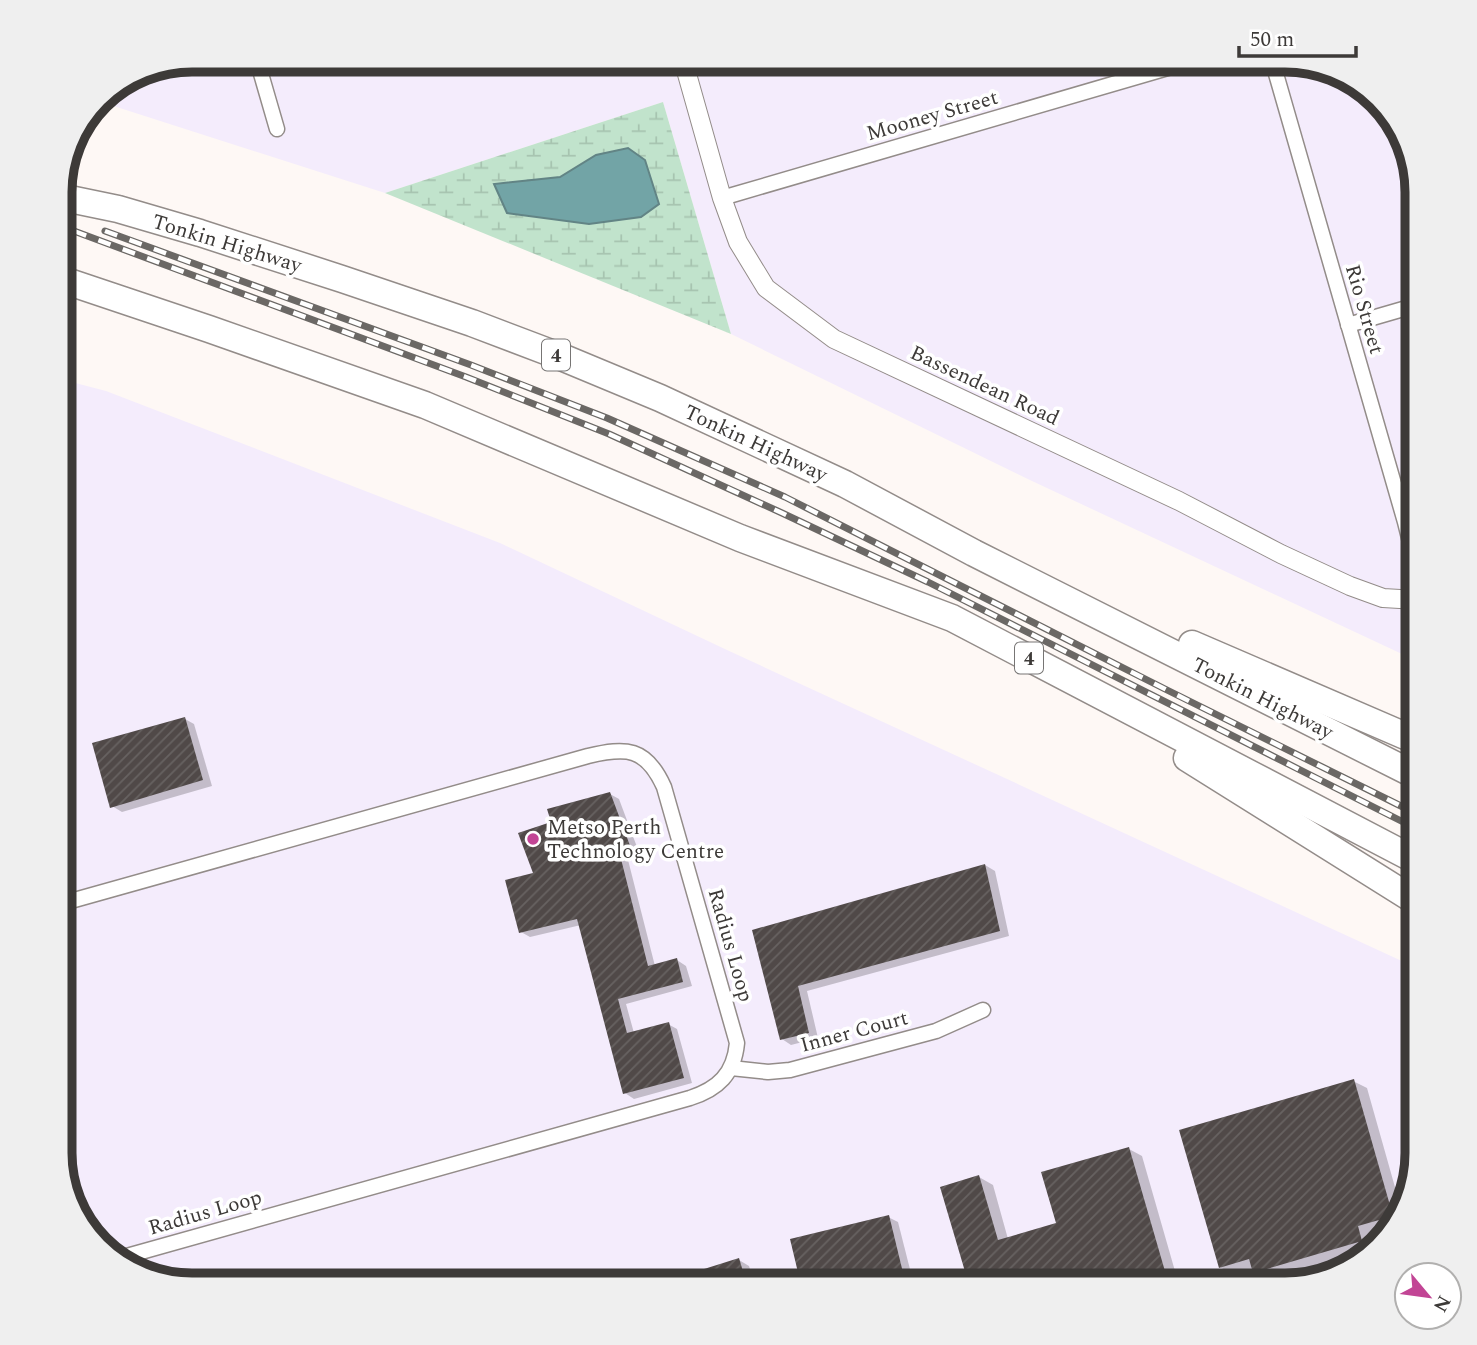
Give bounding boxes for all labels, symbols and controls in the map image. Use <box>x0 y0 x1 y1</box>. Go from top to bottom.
scale bar <box>1239 14 1356 58</box>
text: 50 m <box>1250 24 1294 56</box>
street label: Mooney Street <box>863 82 1002 150</box>
street label: Tonkin Highway <box>148 206 306 282</box>
street label: Rio Street <box>1336 261 1392 358</box>
street label: Bassendean Road <box>905 337 1065 435</box>
road number: 4 <box>542 340 570 370</box>
street label: Tonkin Highway <box>679 397 833 492</box>
road number: 4 <box>1015 642 1043 674</box>
street label: Tonkin Highway <box>1186 649 1340 749</box>
place label: Metso Perth Technology Centre <box>547 812 724 868</box>
marker: Metso Perth Technology Centre <box>525 831 541 847</box>
street label: Radius Loop <box>699 885 762 1006</box>
street label: Inner Court <box>797 1002 912 1062</box>
street label: Radius Loop <box>145 1181 266 1244</box>
north arrow <box>1393 1261 1463 1331</box>
text: N <box>1425 1290 1458 1317</box>

